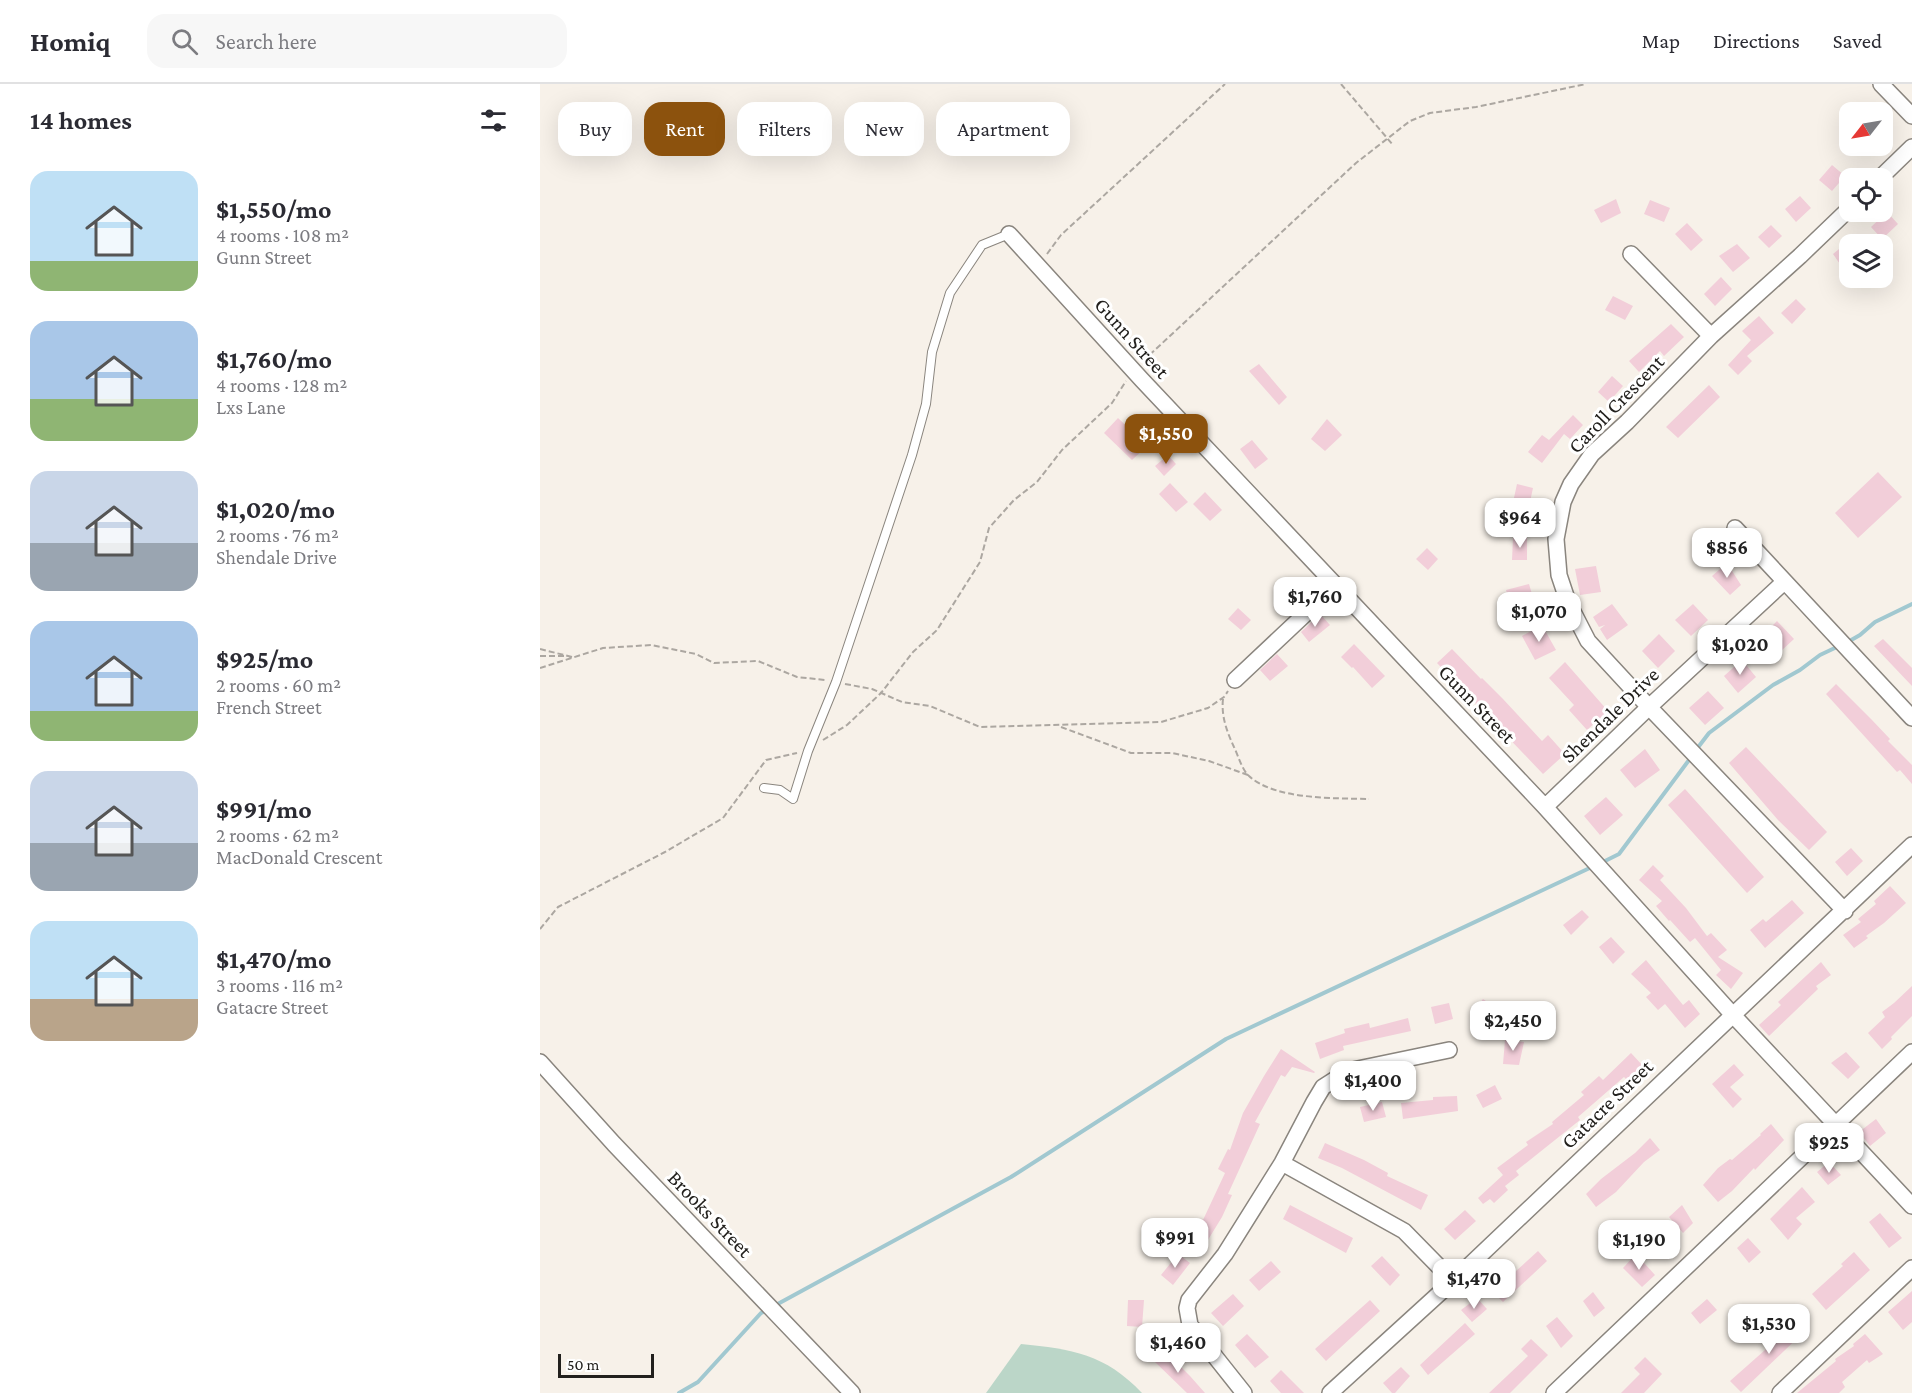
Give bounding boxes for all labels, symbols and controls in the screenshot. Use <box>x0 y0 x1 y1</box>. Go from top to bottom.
search box <box>147 14 567 68</box>
icon: search <box>168 25 201 58</box>
text: Homiq <box>30 26 111 57</box>
text: Search here <box>216 29 317 54</box>
text: Map <box>1642 29 1680 53</box>
text: Directions <box>1713 29 1800 53</box>
text: Saved <box>1833 29 1882 53</box>
chip: Buy <box>558 102 632 156</box>
chip: Rent <box>644 102 725 156</box>
chip: Filters <box>737 102 832 156</box>
chip: New <box>844 102 924 156</box>
chip: Apartment <box>936 102 1070 156</box>
north arrow <box>1839 102 1893 156</box>
map controls <box>1839 102 1893 288</box>
icon: filters <box>477 104 510 137</box>
text: 14 homes <box>30 106 132 135</box>
button: locate <box>1839 168 1893 222</box>
icon: home <box>78 195 150 267</box>
text: $1,550/mo <box>216 195 331 224</box>
text: 4 rooms · 108 m² <box>216 224 349 246</box>
button: layers <box>1839 234 1893 288</box>
text: Gunn Street <box>216 246 311 268</box>
street label: Gunn Street <box>1090 293 1175 384</box>
icon: home <box>78 345 150 417</box>
text: $1,760/mo <box>216 345 332 374</box>
street label: Caroll Crescent <box>1563 349 1670 458</box>
text: 4 rooms · 128 m² <box>216 374 347 396</box>
text: Lxs Lane <box>216 396 286 418</box>
pin: $1,550 <box>1117 414 1215 465</box>
text: $1,550 <box>1139 422 1193 444</box>
icon: home <box>78 495 150 567</box>
text: $1,020/mo <box>216 495 335 524</box>
pin: $964 <box>1484 498 1556 549</box>
text: $964 <box>1499 506 1541 528</box>
text: 2 rooms · 76 m² <box>216 524 339 546</box>
pin: $856 <box>1691 528 1763 579</box>
text: $856 <box>1706 536 1748 558</box>
text: Shendale Drive <box>216 546 337 568</box>
pin: $1,760 <box>1266 577 1364 628</box>
text: $1,760 <box>1288 585 1342 607</box>
pin: $1,070 <box>1490 592 1588 643</box>
text: $1,070 <box>1511 600 1567 622</box>
pin: $1,020 <box>1691 625 1789 676</box>
text: $1,020 <box>1711 633 1769 655</box>
icon: home <box>78 645 150 717</box>
text: $925/mo <box>216 645 313 674</box>
street label: Gunn Street <box>1434 660 1521 749</box>
street label: Shendale Drive <box>1556 662 1664 768</box>
text: 2 rooms · 60 m² <box>216 674 341 696</box>
text: French Street <box>216 696 322 718</box>
icon: home <box>78 795 150 867</box>
text: $991/mo <box>216 795 312 824</box>
text: 2 rooms · 62 m² <box>216 824 339 846</box>
text: MacDonald Crescent <box>216 846 382 868</box>
icon: home <box>78 945 150 1017</box>
text: $1,470/mo <box>216 945 332 974</box>
text: 3 rooms · 116 m² <box>216 974 343 996</box>
text: Gatacre Street <box>216 996 328 1018</box>
pin: $2,450 <box>1464 1001 1562 1052</box>
text: $2,450 <box>1484 1009 1542 1031</box>
street label: Gatacre Street <box>1556 1054 1658 1154</box>
pin: $1,400 <box>1324 1061 1422 1112</box>
text: $1,400 <box>1344 1069 1402 1091</box>
pin: $925 <box>1793 1123 1865 1174</box>
text: $925 <box>1809 1131 1849 1153</box>
street label: Brooks Street <box>663 1166 758 1263</box>
pin: $991 <box>1139 1218 1211 1269</box>
pin: $1,190 <box>1590 1220 1688 1271</box>
text: $991 <box>1155 1226 1195 1248</box>
text: $1,190 <box>1612 1228 1666 1250</box>
pin: $1,470 <box>1425 1259 1523 1310</box>
text: $1,470 <box>1447 1267 1501 1289</box>
pin: $1,530 <box>1720 1304 1818 1355</box>
text: $1,530 <box>1742 1312 1796 1334</box>
pin: $1,460 <box>1129 1323 1227 1374</box>
text: $1,460 <box>1150 1331 1206 1353</box>
scale bar <box>558 1351 654 1378</box>
text: 50 m <box>567 1356 599 1373</box>

